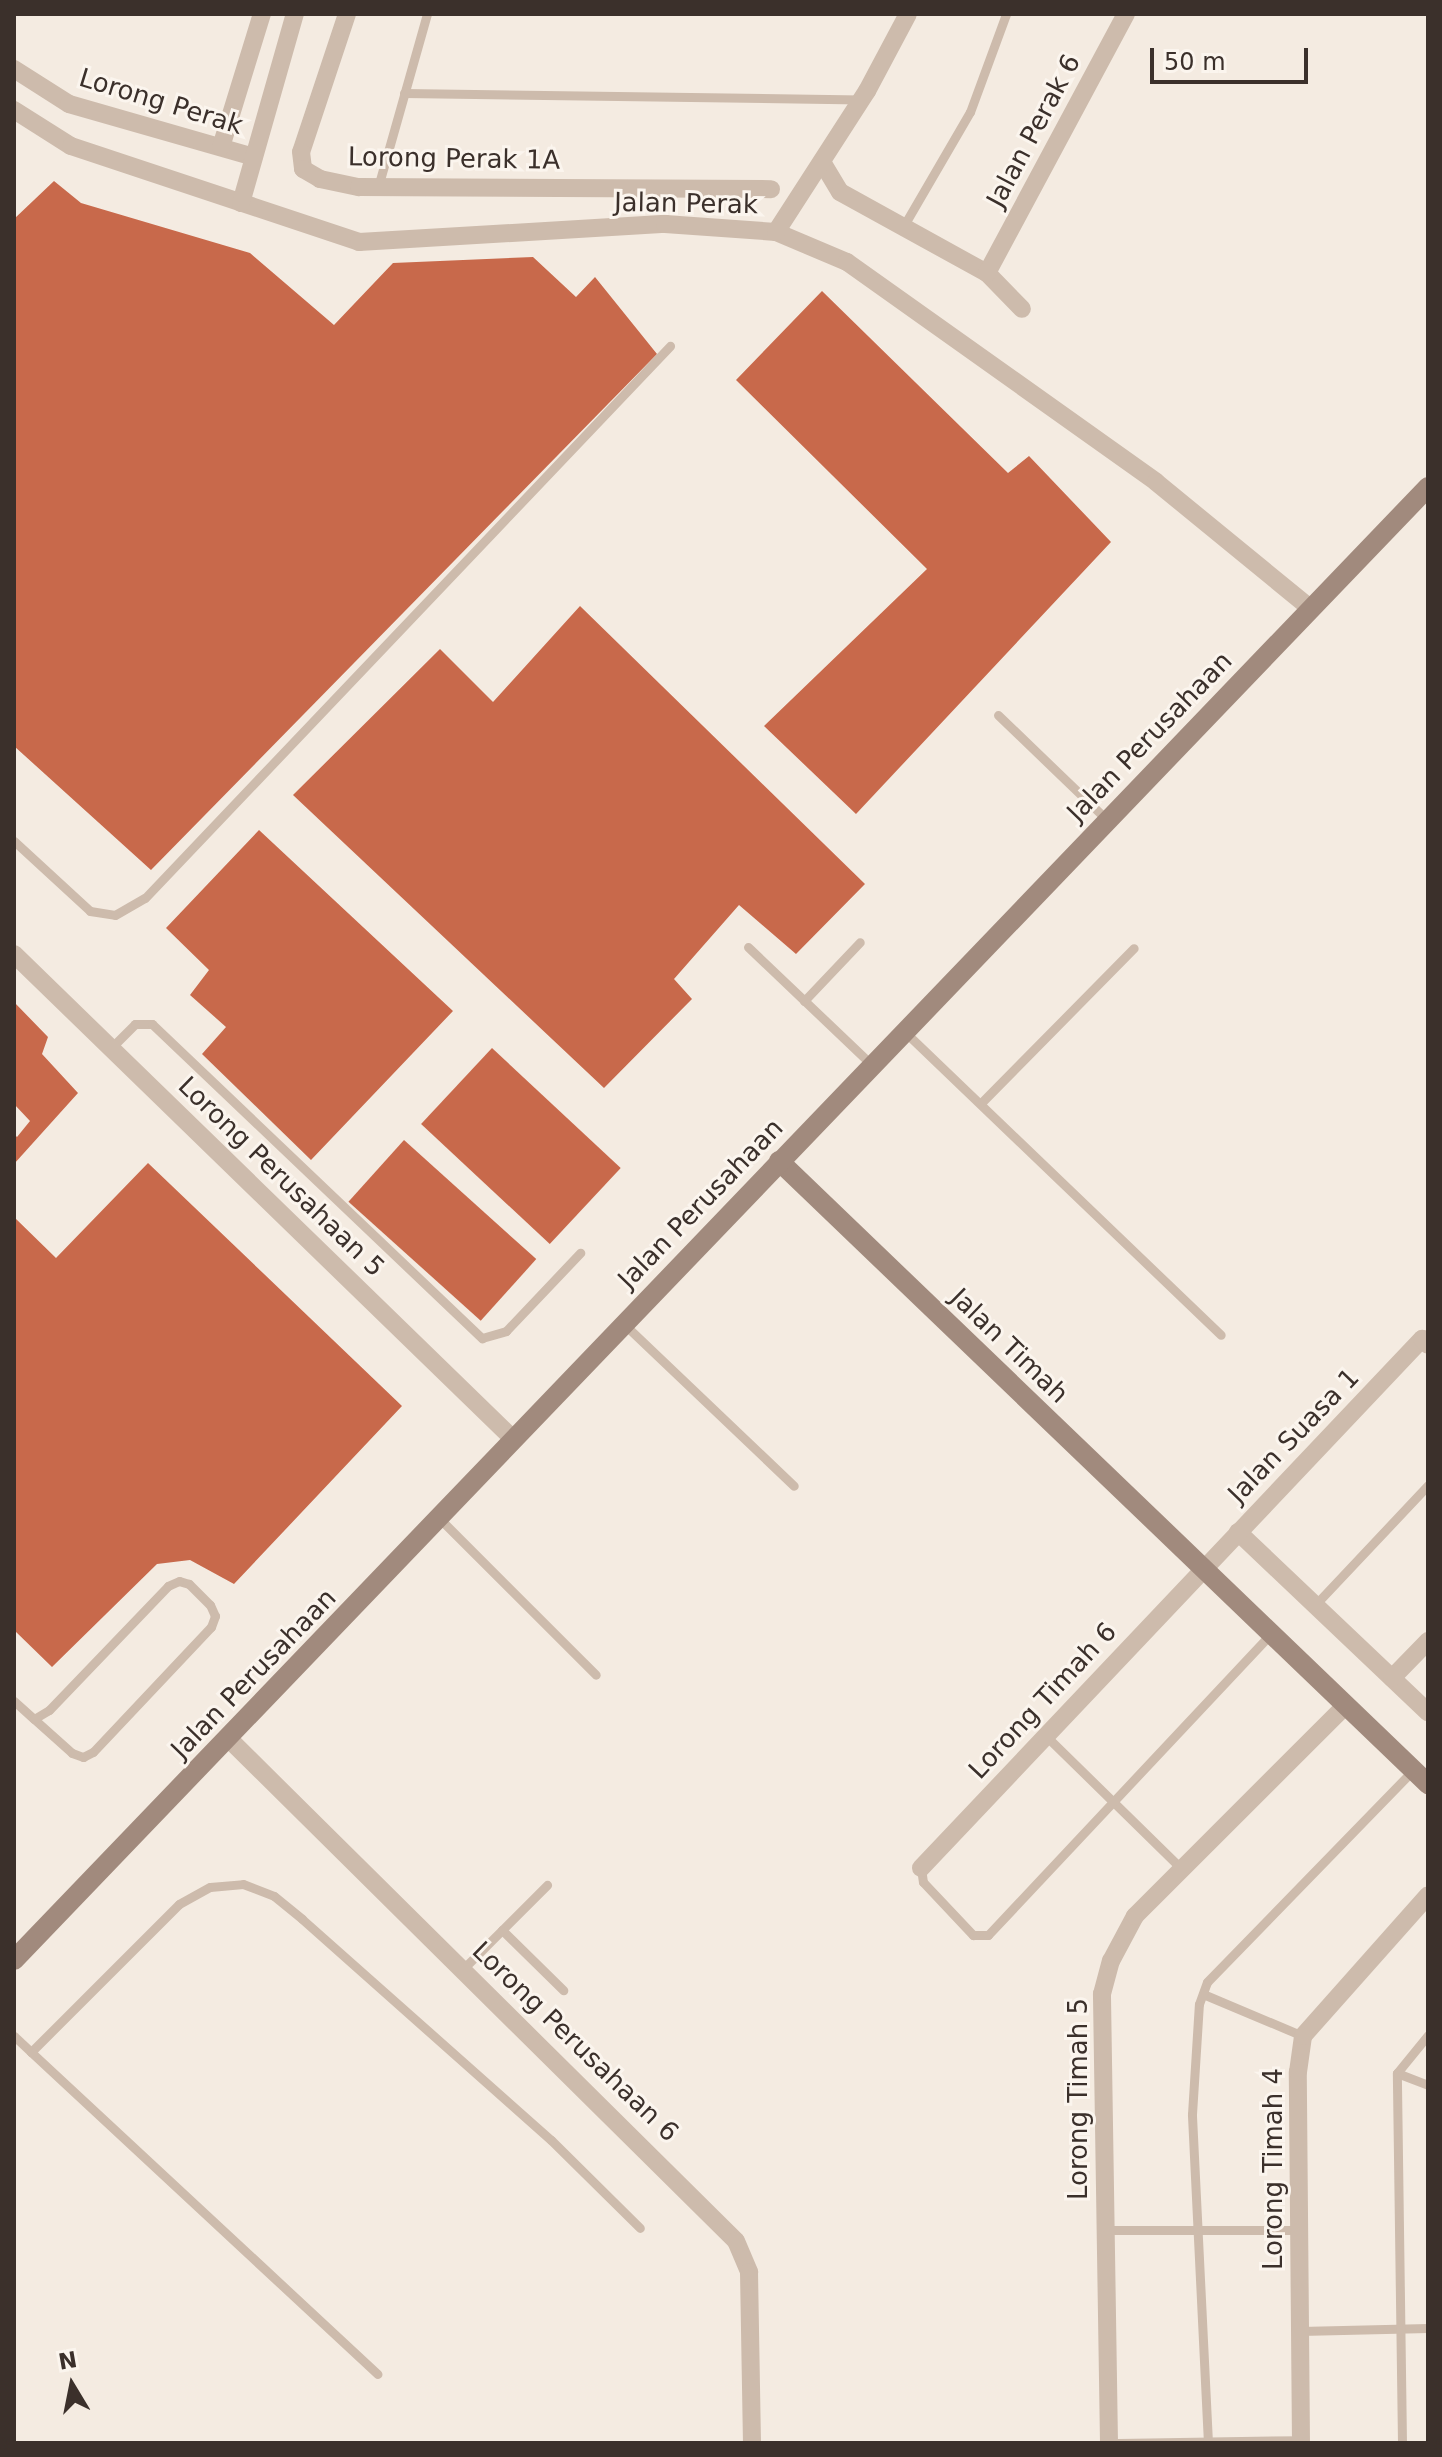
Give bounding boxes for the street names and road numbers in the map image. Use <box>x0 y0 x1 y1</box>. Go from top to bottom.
street label: Jalan Perak 6 <box>981 49 1087 213</box>
street label: Lorong Perak <box>75 62 247 142</box>
street label: Lorong Perak 1A <box>348 142 560 176</box>
street label: Jalan Perak <box>614 187 758 221</box>
street label: Jalan Perusahaan <box>1061 646 1239 828</box>
street label: Lorong Perusahaan 5 <box>172 1071 390 1283</box>
street label: Jalan Perusahaan <box>612 1113 790 1295</box>
street label: Jalan Timah <box>944 1282 1074 1410</box>
street label: Jalan Suasa 1 <box>1222 1362 1366 1510</box>
street label: Jalan Perusahaan <box>165 1583 343 1765</box>
street label: Lorong Timah 6 <box>963 1616 1123 1786</box>
street label: Lorong Perusahaan 6 <box>466 1936 684 2148</box>
street label: Lorong Timah 5 <box>1063 1998 1095 2200</box>
street label: Lorong Timah 4 <box>1258 2068 1290 2270</box>

